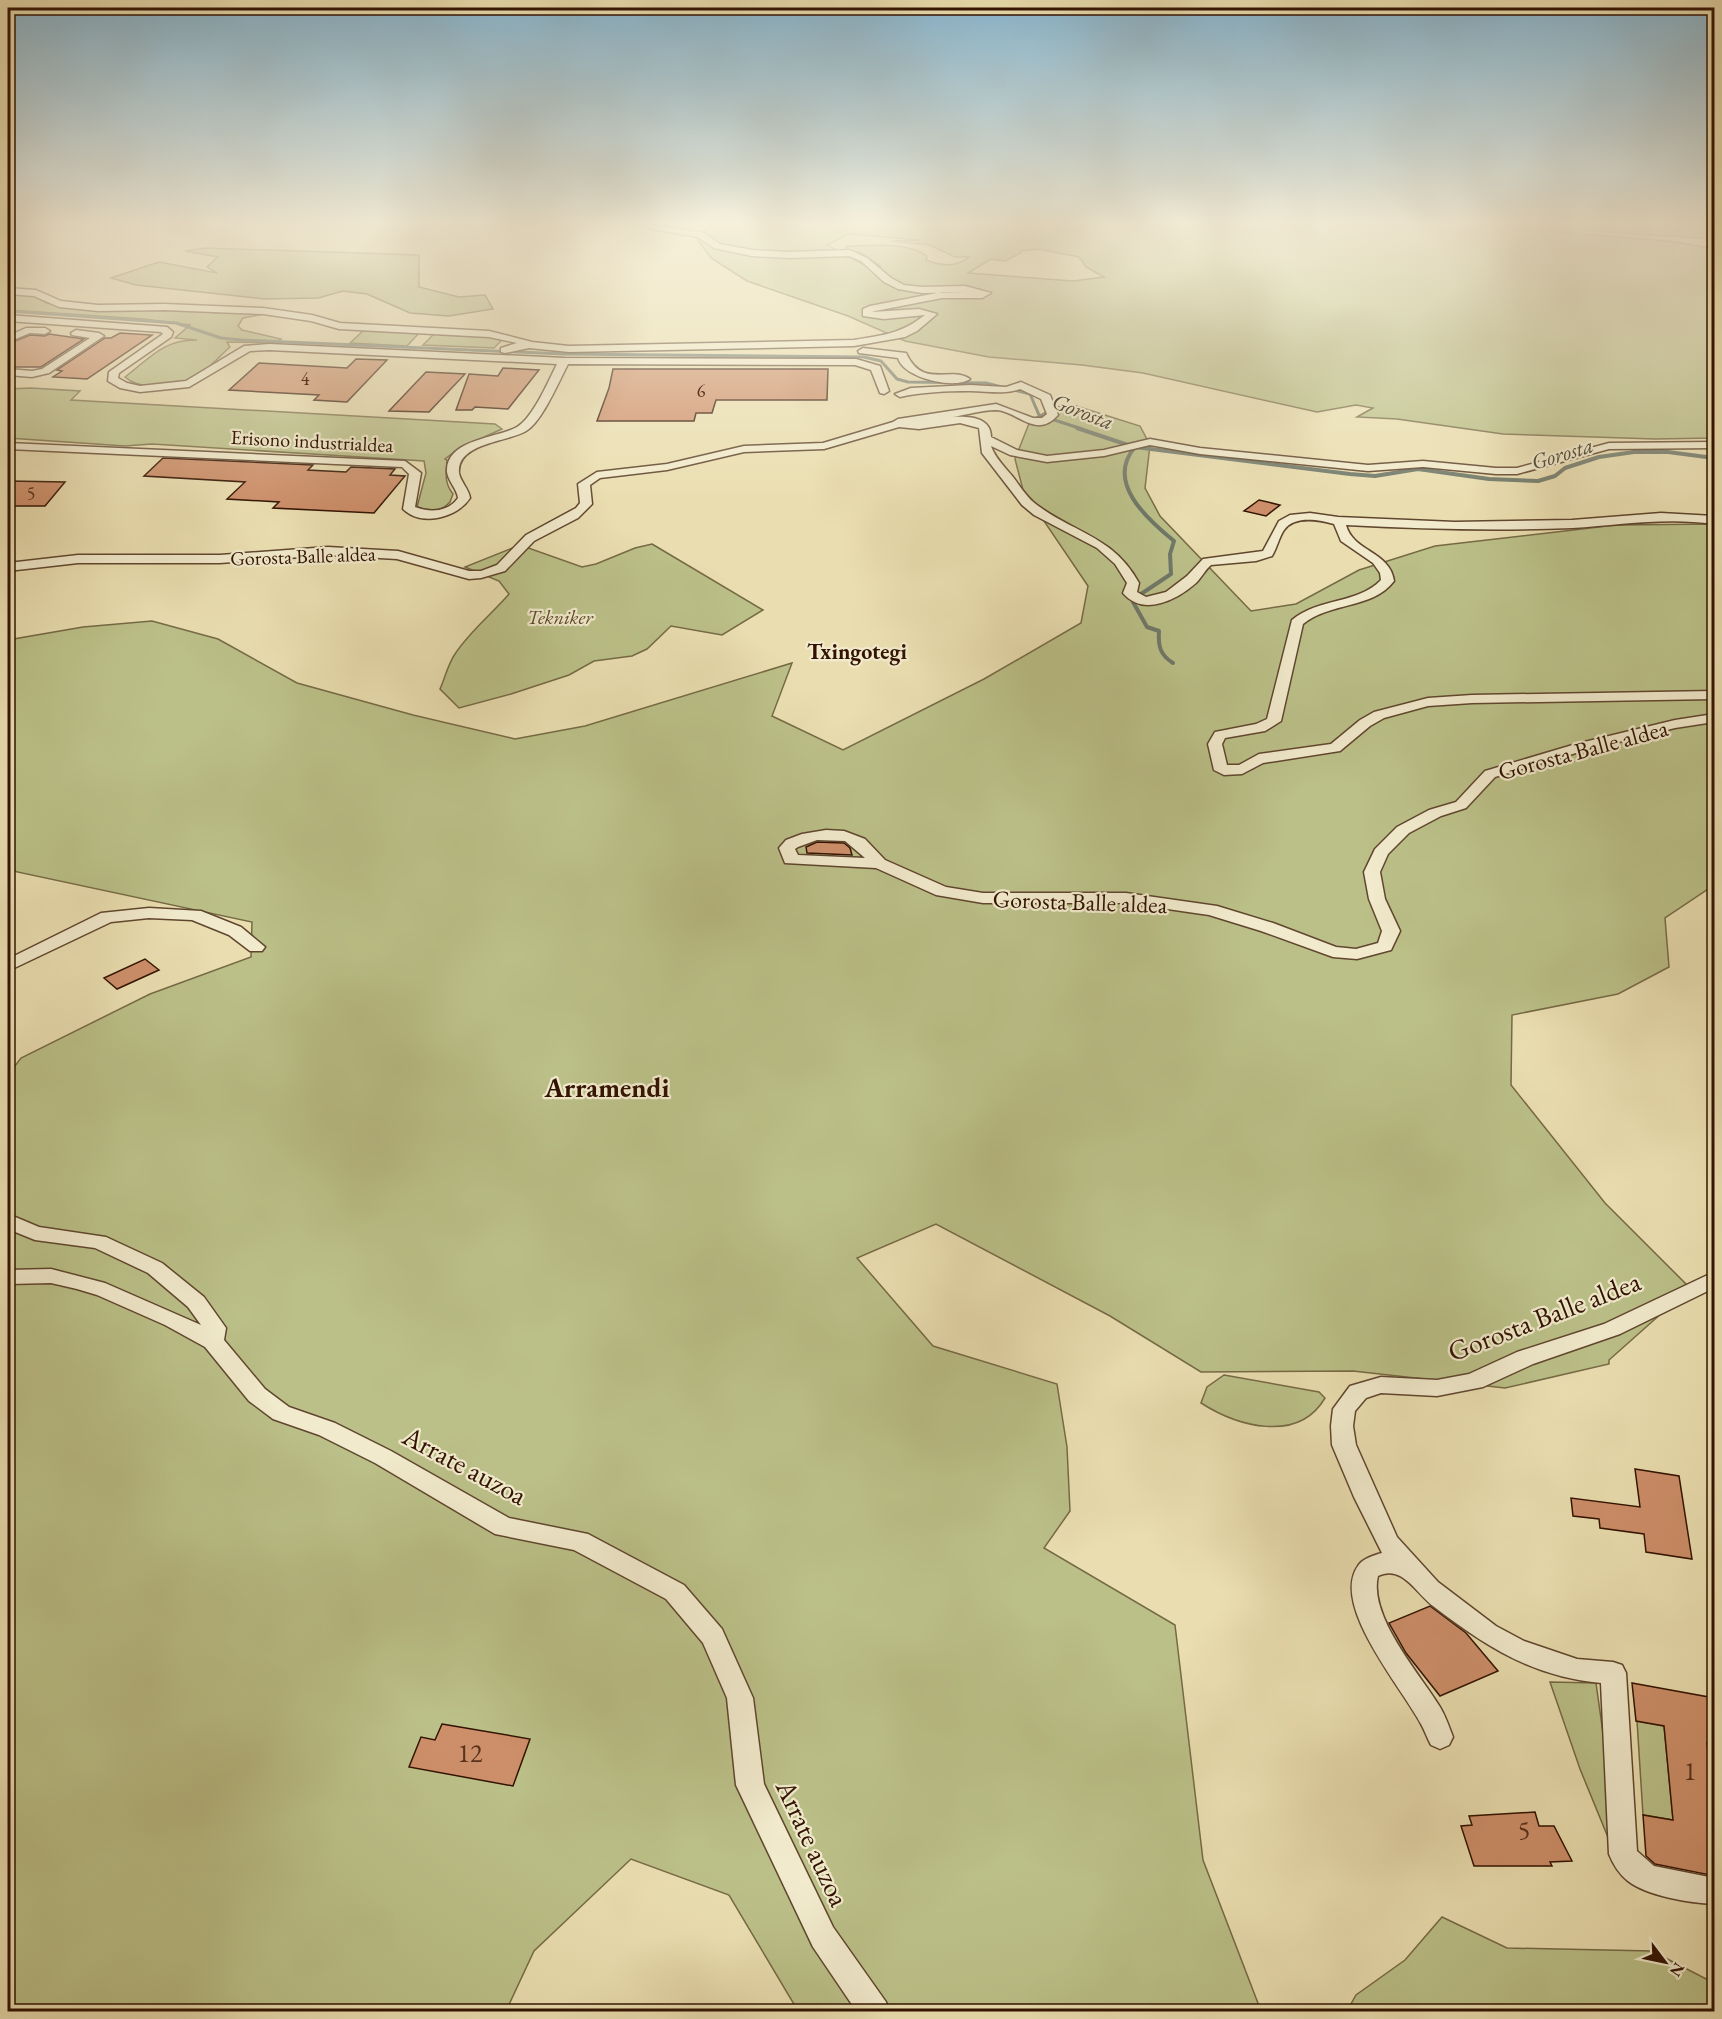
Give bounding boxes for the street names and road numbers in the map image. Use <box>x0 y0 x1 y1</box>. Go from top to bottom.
street label: Erisono industrialdea <box>230 424 394 458</box>
street label: Gorosta Balle aldea <box>230 540 376 572</box>
street label: Gorosta Balle aldea <box>1494 712 1672 787</box>
street label: Gorosta Balle aldea <box>992 883 1168 920</box>
street label: Gorosta Balle aldea <box>1442 1262 1646 1369</box>
street label: Arrate auzoa <box>396 1417 534 1513</box>
street label: Arrate auzoa <box>768 1773 858 1913</box>

